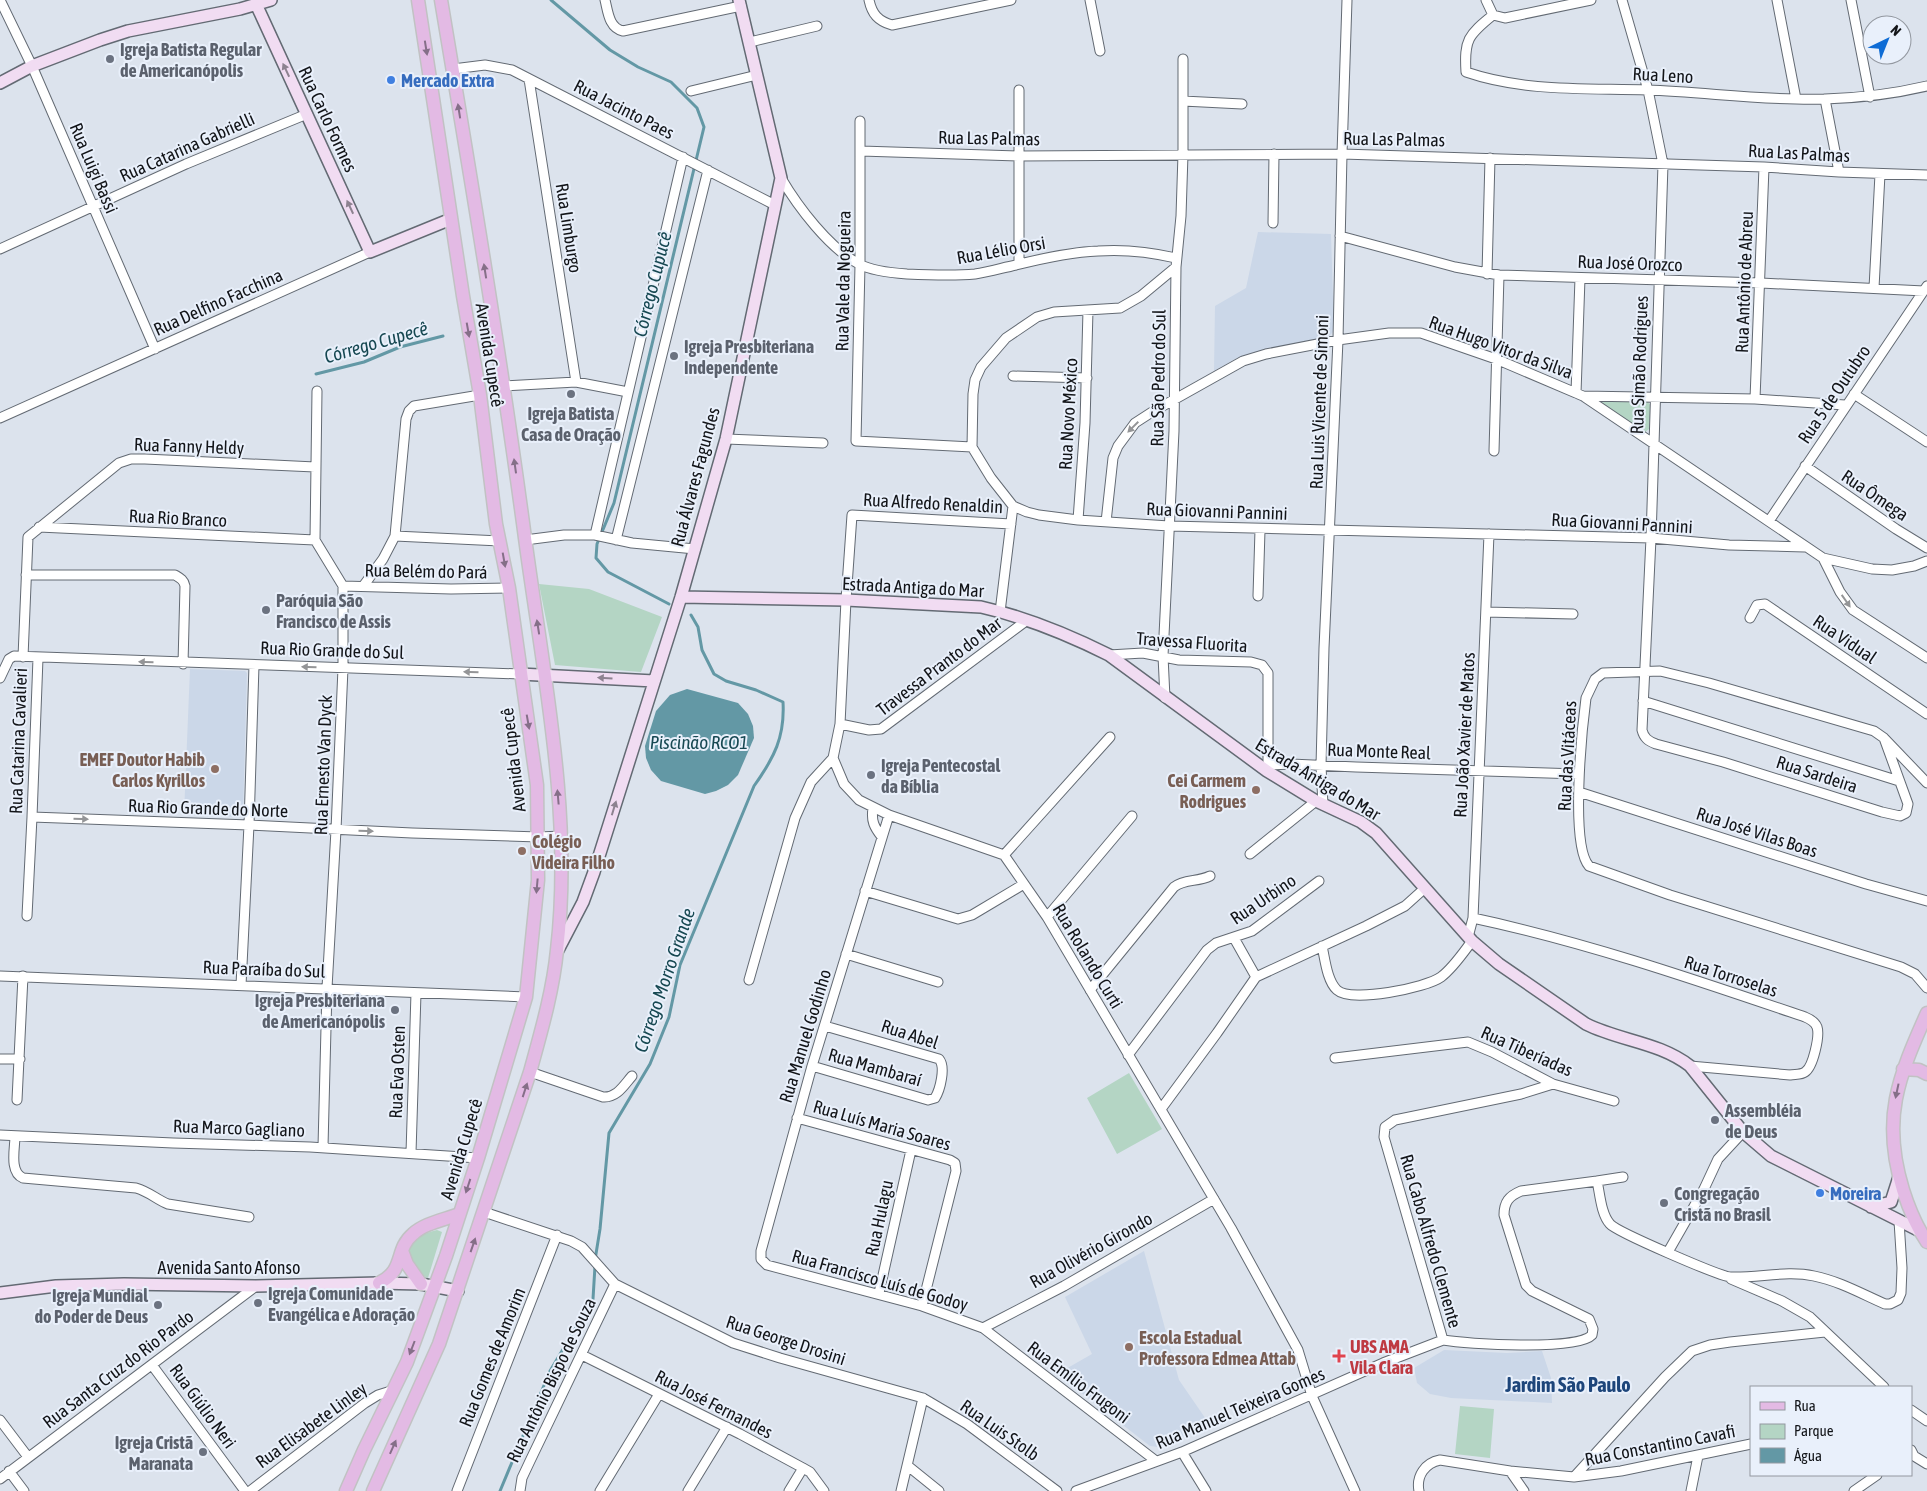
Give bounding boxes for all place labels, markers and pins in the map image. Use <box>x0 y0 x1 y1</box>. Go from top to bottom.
place label: Igreja Batista Regular de Americanópolis <box>120 39 262 81</box>
marker: Igreja Batista Regular de Americanópolis <box>104 53 116 65</box>
place label: Mercado Extra <box>401 70 494 91</box>
marker: Mercado Extra <box>385 74 397 86</box>
place label: Igreja Presbiteriana Independente <box>684 336 814 378</box>
marker: Igreja Presbiteriana Independente <box>668 350 680 362</box>
marker: Igreja Batista Casa de Oração <box>565 388 577 400</box>
place label: Igreja Batista Casa de Oração <box>521 403 621 445</box>
place label: Paróquia São Francisco de Assis <box>276 590 392 632</box>
marker: Paróquia São Francisco de Assis <box>260 604 272 616</box>
place label: EMEF Doutor Habib Carlos Kyrillos <box>79 749 206 791</box>
place label: Igreja Pentecostal da Bíblia <box>881 755 1000 797</box>
marker: EMEF Doutor Habib Carlos Kyrillos <box>209 763 221 775</box>
marker: Igreja Pentecostal da Bíblia <box>865 769 877 781</box>
place label: Cei Carmem Rodrigues <box>1167 770 1247 812</box>
marker: Cei Carmem Rodrigues <box>1250 784 1262 796</box>
place label: Colégio Videira Filho <box>531 831 615 873</box>
marker: Colégio Videira Filho <box>516 845 528 857</box>
place label: Igreja Presbiteriana de Americanópolis <box>255 990 386 1032</box>
marker: Igreja Presbiteriana de Americanópolis <box>389 1004 401 1016</box>
place label: Assembléia de Deus <box>1724 1100 1801 1142</box>
marker: Assembléia de Deus <box>1709 1114 1721 1126</box>
place label: Congregação Cristã no Brasil <box>1674 1183 1771 1225</box>
place label: Moreira <box>1830 1183 1881 1204</box>
marker: Moreira <box>1814 1187 1826 1199</box>
marker: Congregação Cristã no Brasil <box>1658 1197 1670 1209</box>
place label: Igreja Comunidade Evangélica e Adoração <box>268 1283 415 1325</box>
place label: Igreja Mundial do Poder de Deus <box>34 1285 149 1327</box>
marker: Igreja Comunidade Evangélica e Adoração <box>252 1297 264 1309</box>
marker: Igreja Mundial do Poder de Deus <box>152 1299 164 1311</box>
place label: Escola Estadual Professora Edmea Attab <box>1139 1327 1296 1369</box>
place label: UBS AMA Vila Clara <box>1349 1336 1413 1378</box>
marker: Escola Estadual Professora Edmea Attab <box>1123 1341 1135 1353</box>
marker: UBS AMA Vila Clara <box>1332 1349 1346 1363</box>
place label: Igreja Cristã Maranata <box>115 1432 193 1474</box>
marker: Igreja Cristã Maranata <box>197 1446 209 1458</box>

